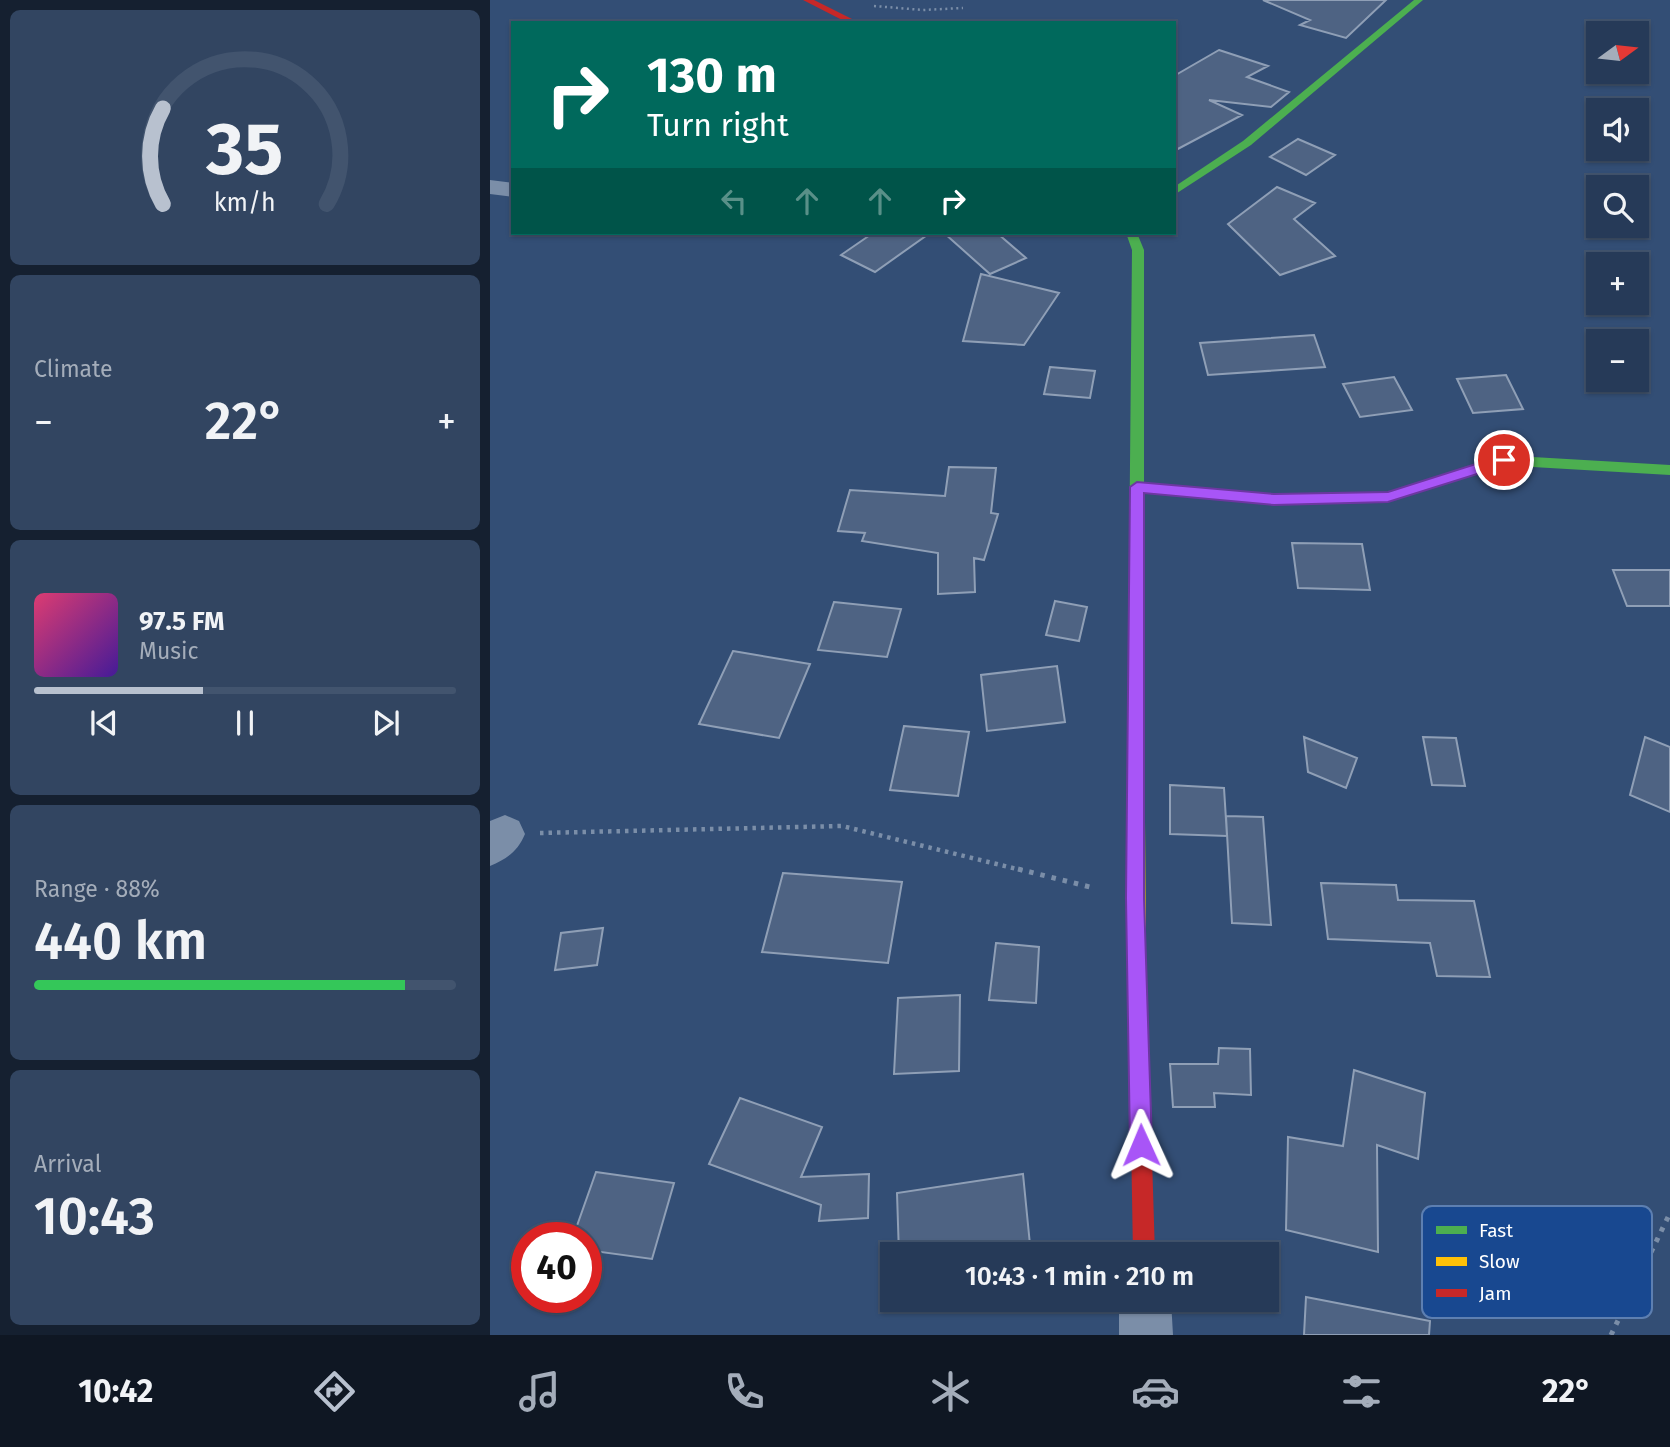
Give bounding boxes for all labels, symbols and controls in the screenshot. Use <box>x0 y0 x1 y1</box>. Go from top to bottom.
north arrow <box>1586 21 1648 84</box>
map controls <box>1586 21 1649 392</box>
text: 130 m <box>647 46 777 105</box>
icon: right <box>532 49 623 140</box>
button: sound <box>1586 98 1649 161</box>
text: 35 <box>206 106 283 193</box>
text: Turn right <box>647 106 789 144</box>
button: search <box>1586 175 1649 238</box>
icon: left <box>715 182 753 220</box>
icon: ahead <box>788 182 826 220</box>
icon: ahead <box>861 182 899 220</box>
icon: right <box>934 182 972 220</box>
text: km/h <box>214 187 276 217</box>
button: + <box>1586 252 1649 315</box>
button: − <box>1586 329 1649 392</box>
text: Climate <box>34 355 113 383</box>
text: 22° <box>205 390 285 453</box>
text: − <box>34 399 53 445</box>
text: + <box>437 399 456 445</box>
pin <box>1474 430 1534 490</box>
icon: arrive <box>1485 441 1523 479</box>
text: 97.5 FM <box>139 606 224 637</box>
text: Music <box>139 637 199 665</box>
icon: previous <box>85 704 123 742</box>
icon: pause <box>226 704 264 742</box>
icon: next <box>367 704 405 742</box>
text: Range · 88% <box>34 875 160 903</box>
text: 440 km <box>34 910 207 973</box>
position arrow <box>1104 1108 1178 1182</box>
text: Arrival <box>34 1150 101 1178</box>
text: 10:43 <box>34 1185 155 1248</box>
legend <box>1422 1206 1652 1318</box>
text: Fast <box>1479 1219 1513 1242</box>
speed limit sign: 40 <box>511 1222 602 1313</box>
text: Slow <box>1479 1250 1520 1273</box>
text: 10:43 · 1 min · 210 m <box>965 1261 1194 1292</box>
text: Jam <box>1479 1282 1511 1305</box>
icon: directions <box>310 1367 359 1416</box>
icon: music <box>515 1367 564 1416</box>
icon: phone <box>720 1367 769 1416</box>
icon: climate <box>926 1367 975 1416</box>
icon: car <box>1131 1367 1180 1416</box>
icon: filters <box>1337 1367 1386 1416</box>
text: 10:42 <box>78 1372 153 1410</box>
text: 22° <box>1542 1372 1592 1410</box>

